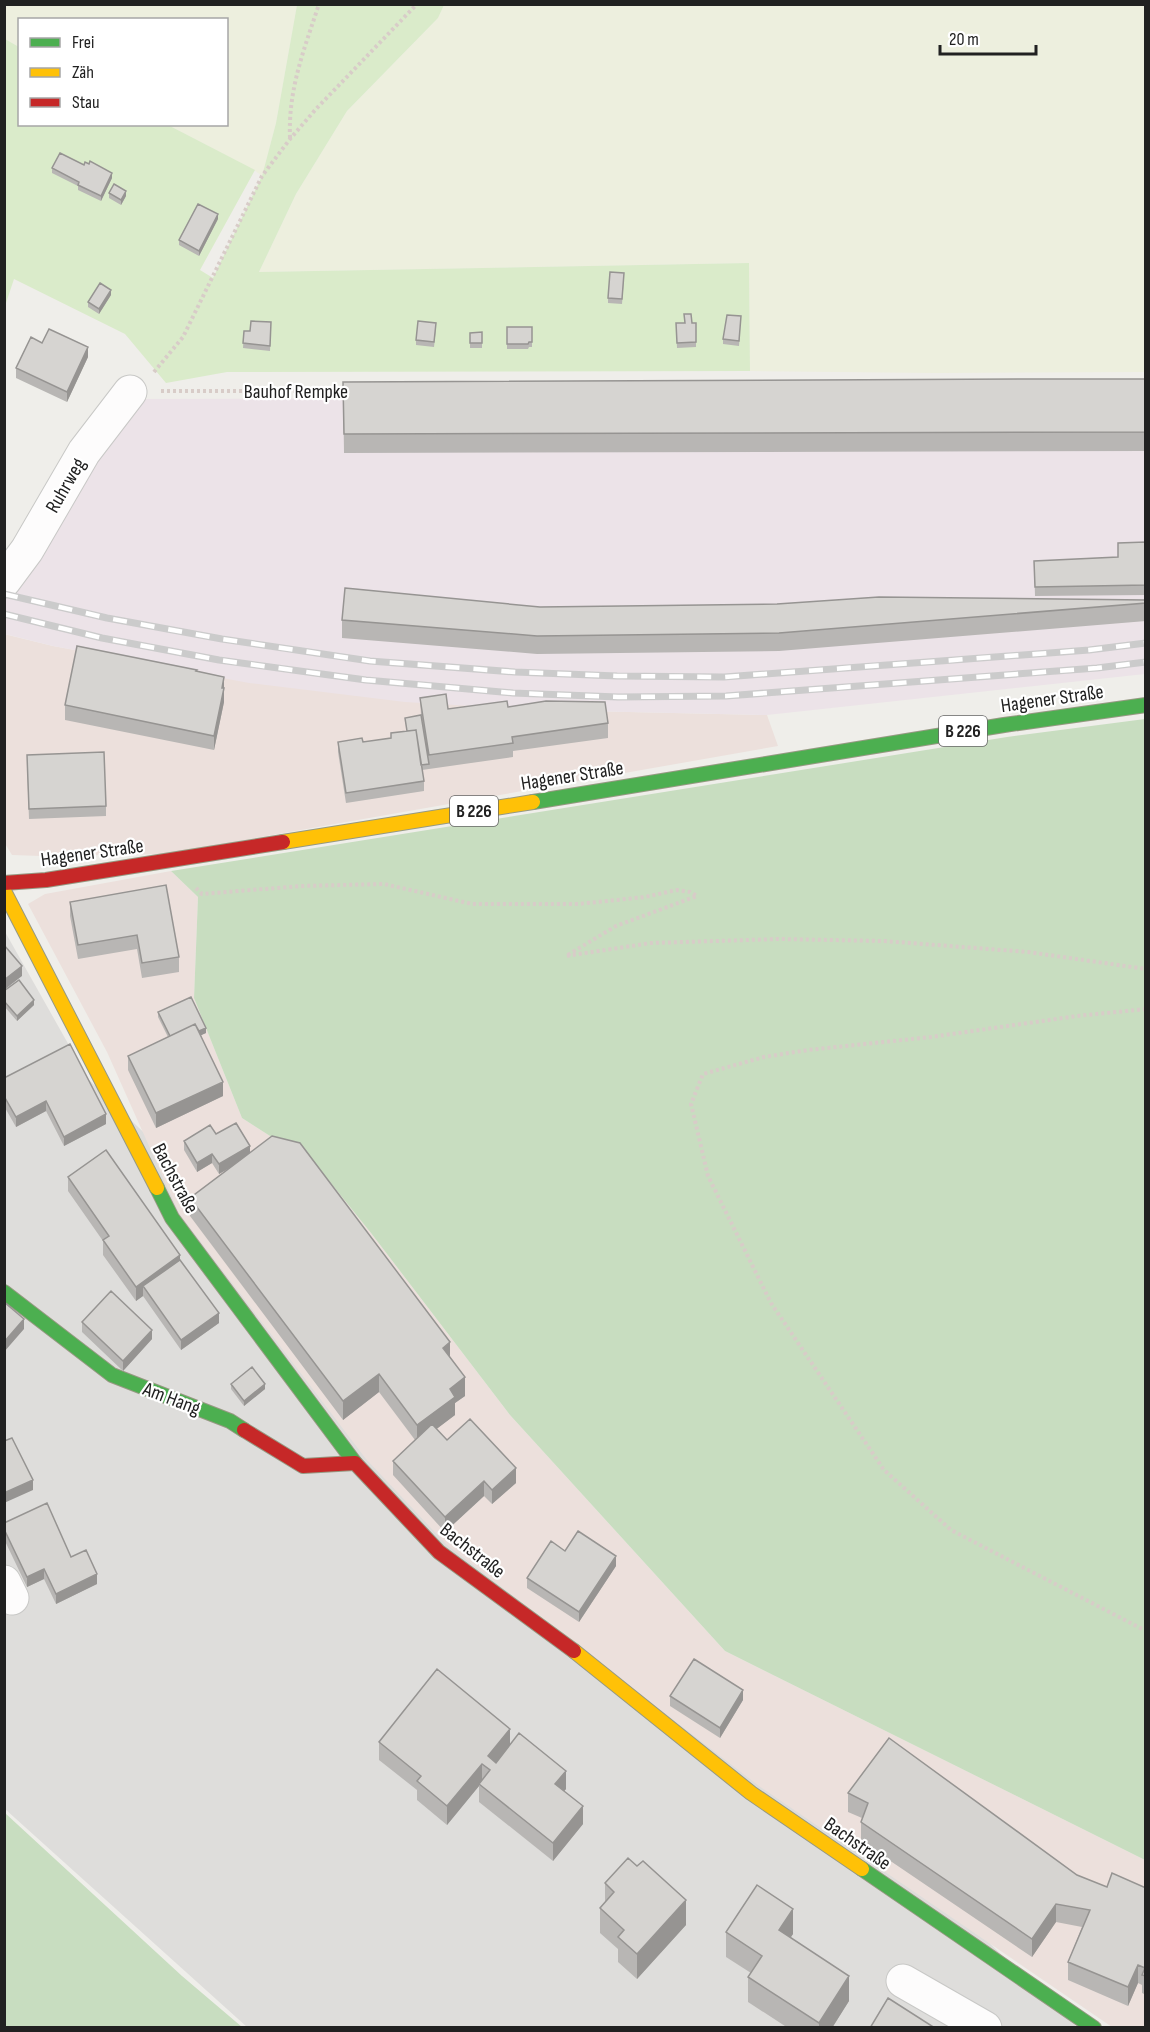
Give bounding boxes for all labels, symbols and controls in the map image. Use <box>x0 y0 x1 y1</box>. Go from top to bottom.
legend <box>18 18 228 126</box>
scale bar <box>940 18 1036 56</box>
text: 20 m <box>949 29 979 50</box>
text: Frei <box>72 32 94 53</box>
text: Zäh <box>72 62 94 83</box>
text: Stau <box>72 92 100 113</box>
street label: Bauhof Rempke <box>244 380 348 404</box>
street label: Ruhrweg <box>41 454 91 517</box>
street label: Hagener Straße <box>999 680 1105 718</box>
road number: B 226 <box>939 716 987 746</box>
street label: Hagener Straße <box>519 756 625 796</box>
road number: B 226 <box>450 796 498 826</box>
street label: Hagener Straße <box>39 834 145 872</box>
street label: Bachstraße <box>147 1139 204 1218</box>
street label: Am Hang <box>139 1377 204 1421</box>
street label: Bachstraße <box>435 1518 510 1584</box>
street label: Bachstraße <box>819 1812 895 1875</box>

